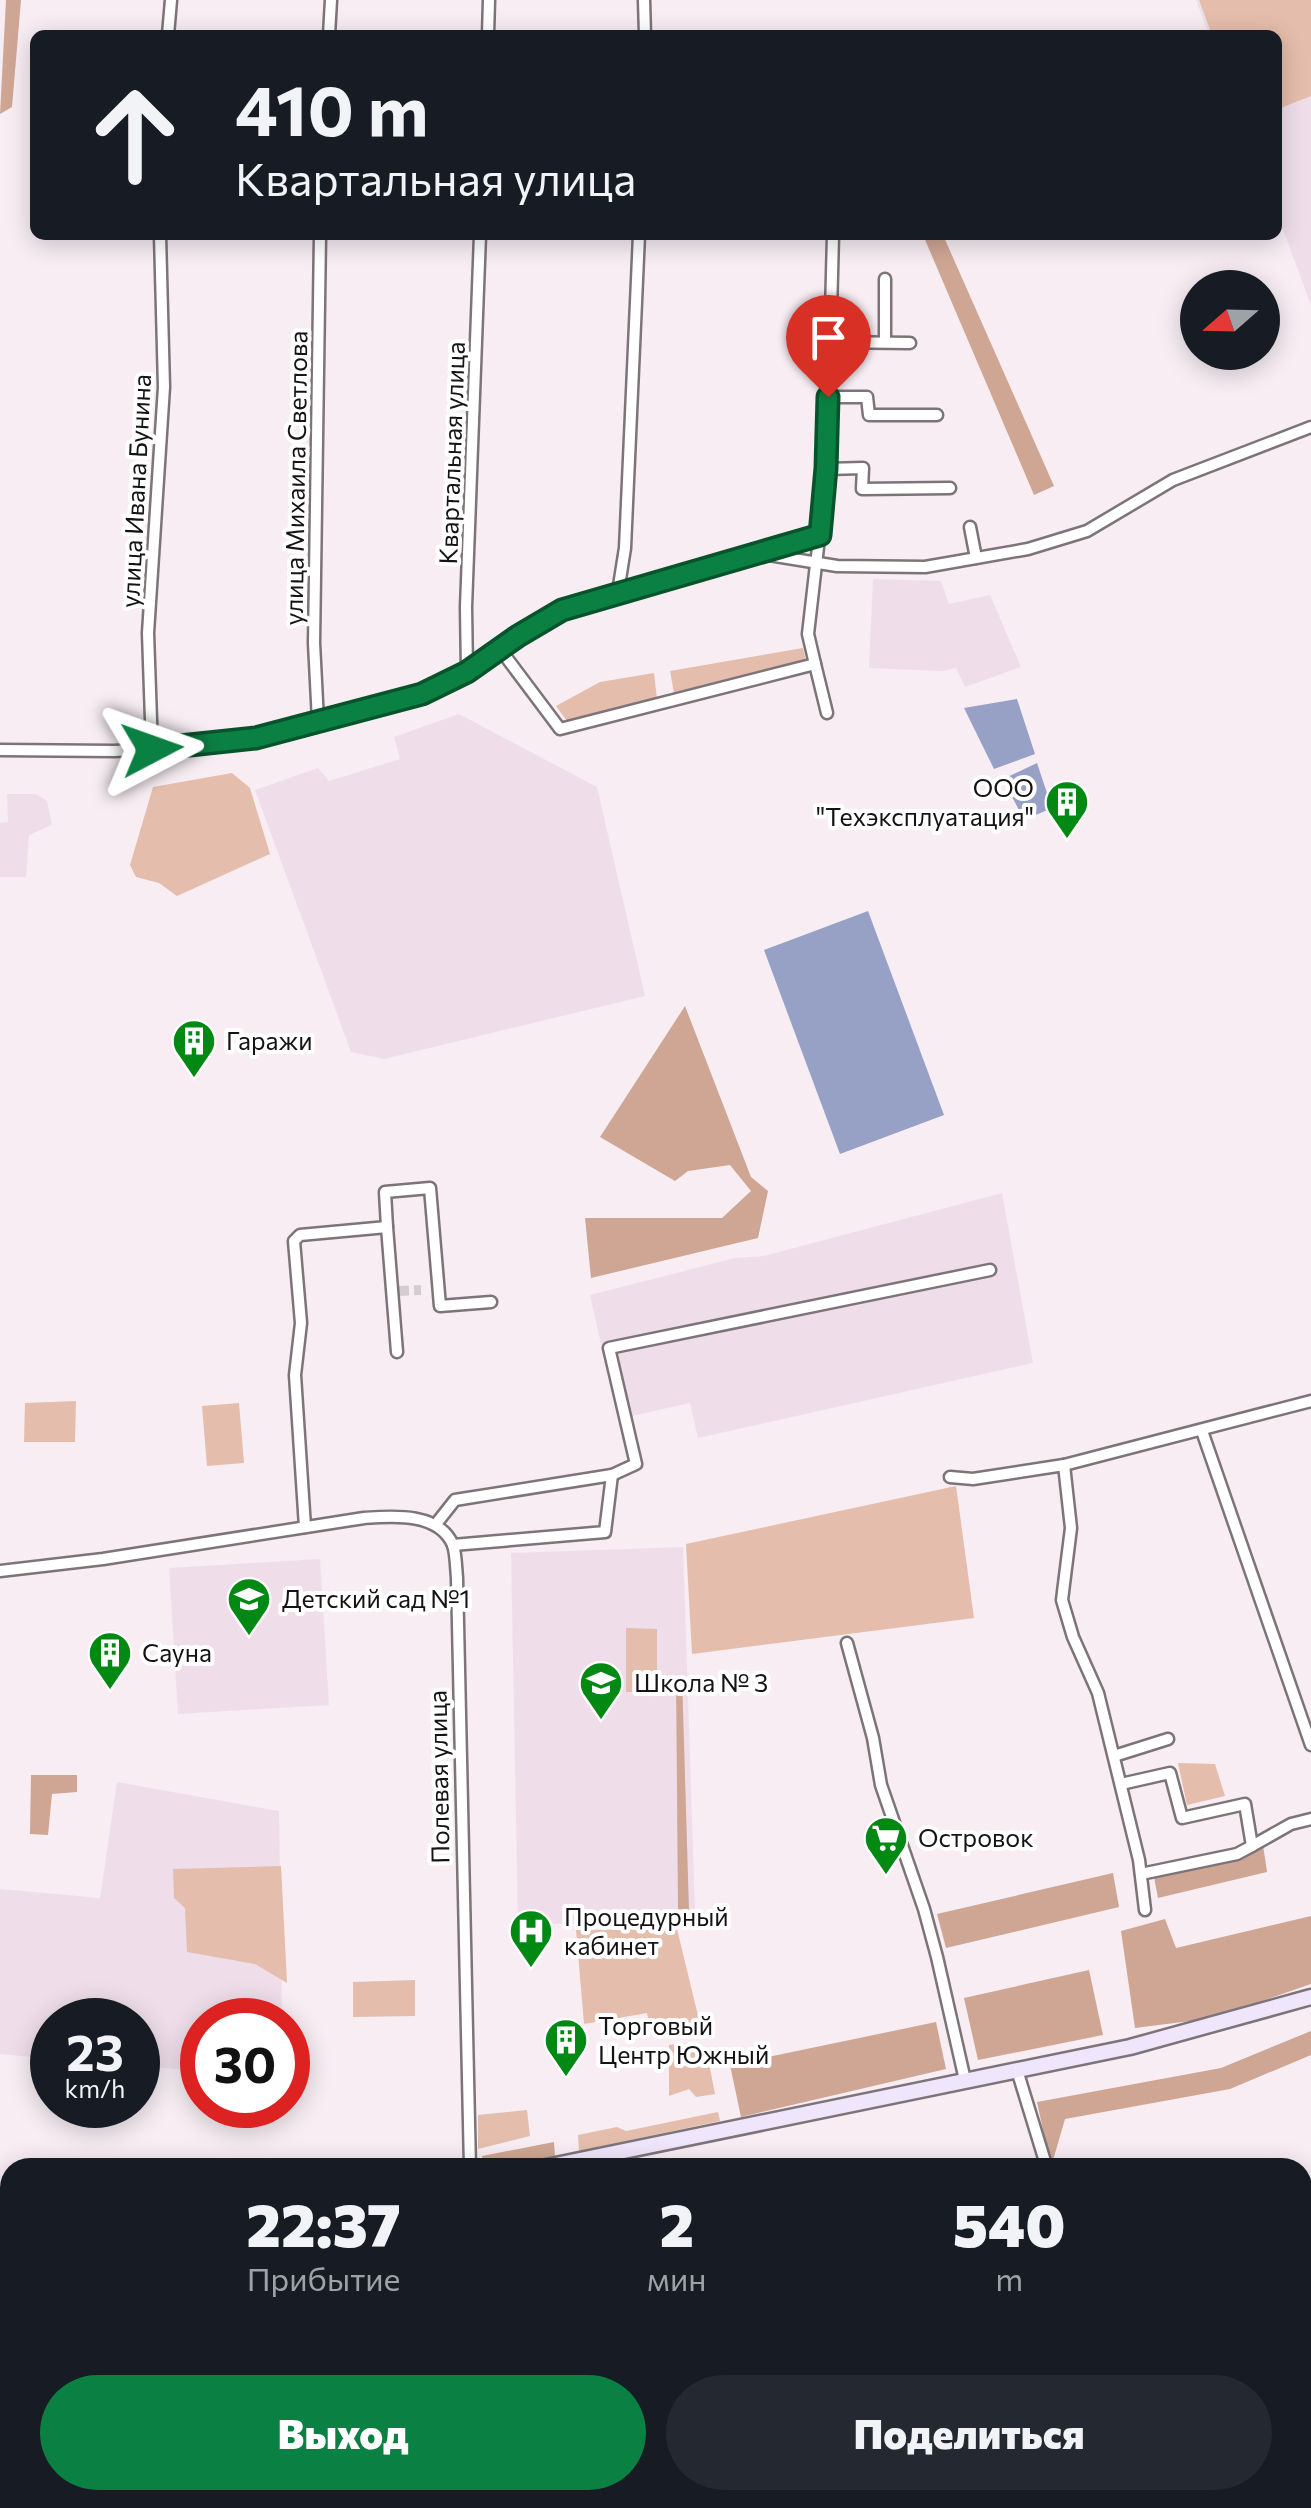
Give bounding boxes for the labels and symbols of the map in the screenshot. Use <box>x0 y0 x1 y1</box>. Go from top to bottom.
north arrow <box>1180 270 1280 370</box>
pin <box>786 295 871 398</box>
street label: улица Михаила Светлова <box>277 330 313 626</box>
street label: Квартальная улица <box>432 341 470 565</box>
street label: улица Ивана Бунина <box>114 373 156 609</box>
position arrow <box>100 697 204 801</box>
place label: ООО "Техэксплуатация" <box>816 772 1034 831</box>
building icon: ООО "Техэксплуатация" <box>1044 779 1090 840</box>
building icon: Гаражи <box>171 1018 217 1079</box>
place label: Гаражи <box>226 1025 313 1055</box>
school or university icon: Детский сад №1 <box>226 1576 272 1637</box>
place label: Детский сад №1 <box>282 1583 470 1613</box>
building icon: Сауна <box>87 1630 133 1691</box>
place label: Сауна <box>142 1637 212 1667</box>
school or university icon: Школа № 3 <box>578 1660 624 1721</box>
place label: Школа № 3 <box>634 1667 768 1697</box>
street label: Полевая улица <box>421 1690 455 1864</box>
supermarket icon: Островок <box>863 1815 909 1876</box>
place label: Островок <box>918 1822 1034 1852</box>
place label: Процедурный кабинет <box>564 1901 729 1960</box>
hospital icon: Процедурный кабинет <box>508 1908 554 1969</box>
speed limit sign: 30 <box>180 1998 310 2128</box>
place label: Торговый Центр Южный <box>598 2010 769 2069</box>
building icon: Торговый Центр Южный <box>543 2017 589 2078</box>

